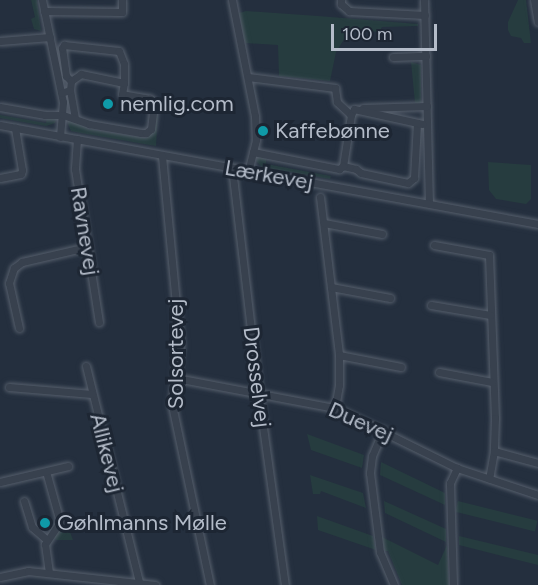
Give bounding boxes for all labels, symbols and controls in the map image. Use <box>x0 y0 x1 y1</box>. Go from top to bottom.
scale bar <box>334 12 440 50</box>
text: 100 m <box>342 23 392 45</box>
place label: nemlig.com <box>120 91 234 117</box>
marker: nemlig.com <box>101 97 115 111</box>
place label: Kaffebønne <box>275 118 390 144</box>
marker: Kaffebønne <box>256 124 270 138</box>
street label: Lærkevej <box>223 154 315 196</box>
street label: Ravnevej <box>65 185 105 277</box>
street label: Solsortevej <box>163 299 189 409</box>
street label: Drosselvej <box>238 325 276 429</box>
street label: Duevej <box>324 396 398 448</box>
street label: Allikevej <box>84 411 130 495</box>
place label: Gøhlmanns Mølle <box>57 510 227 536</box>
marker: Gøhlmanns Mølle <box>38 516 52 530</box>

